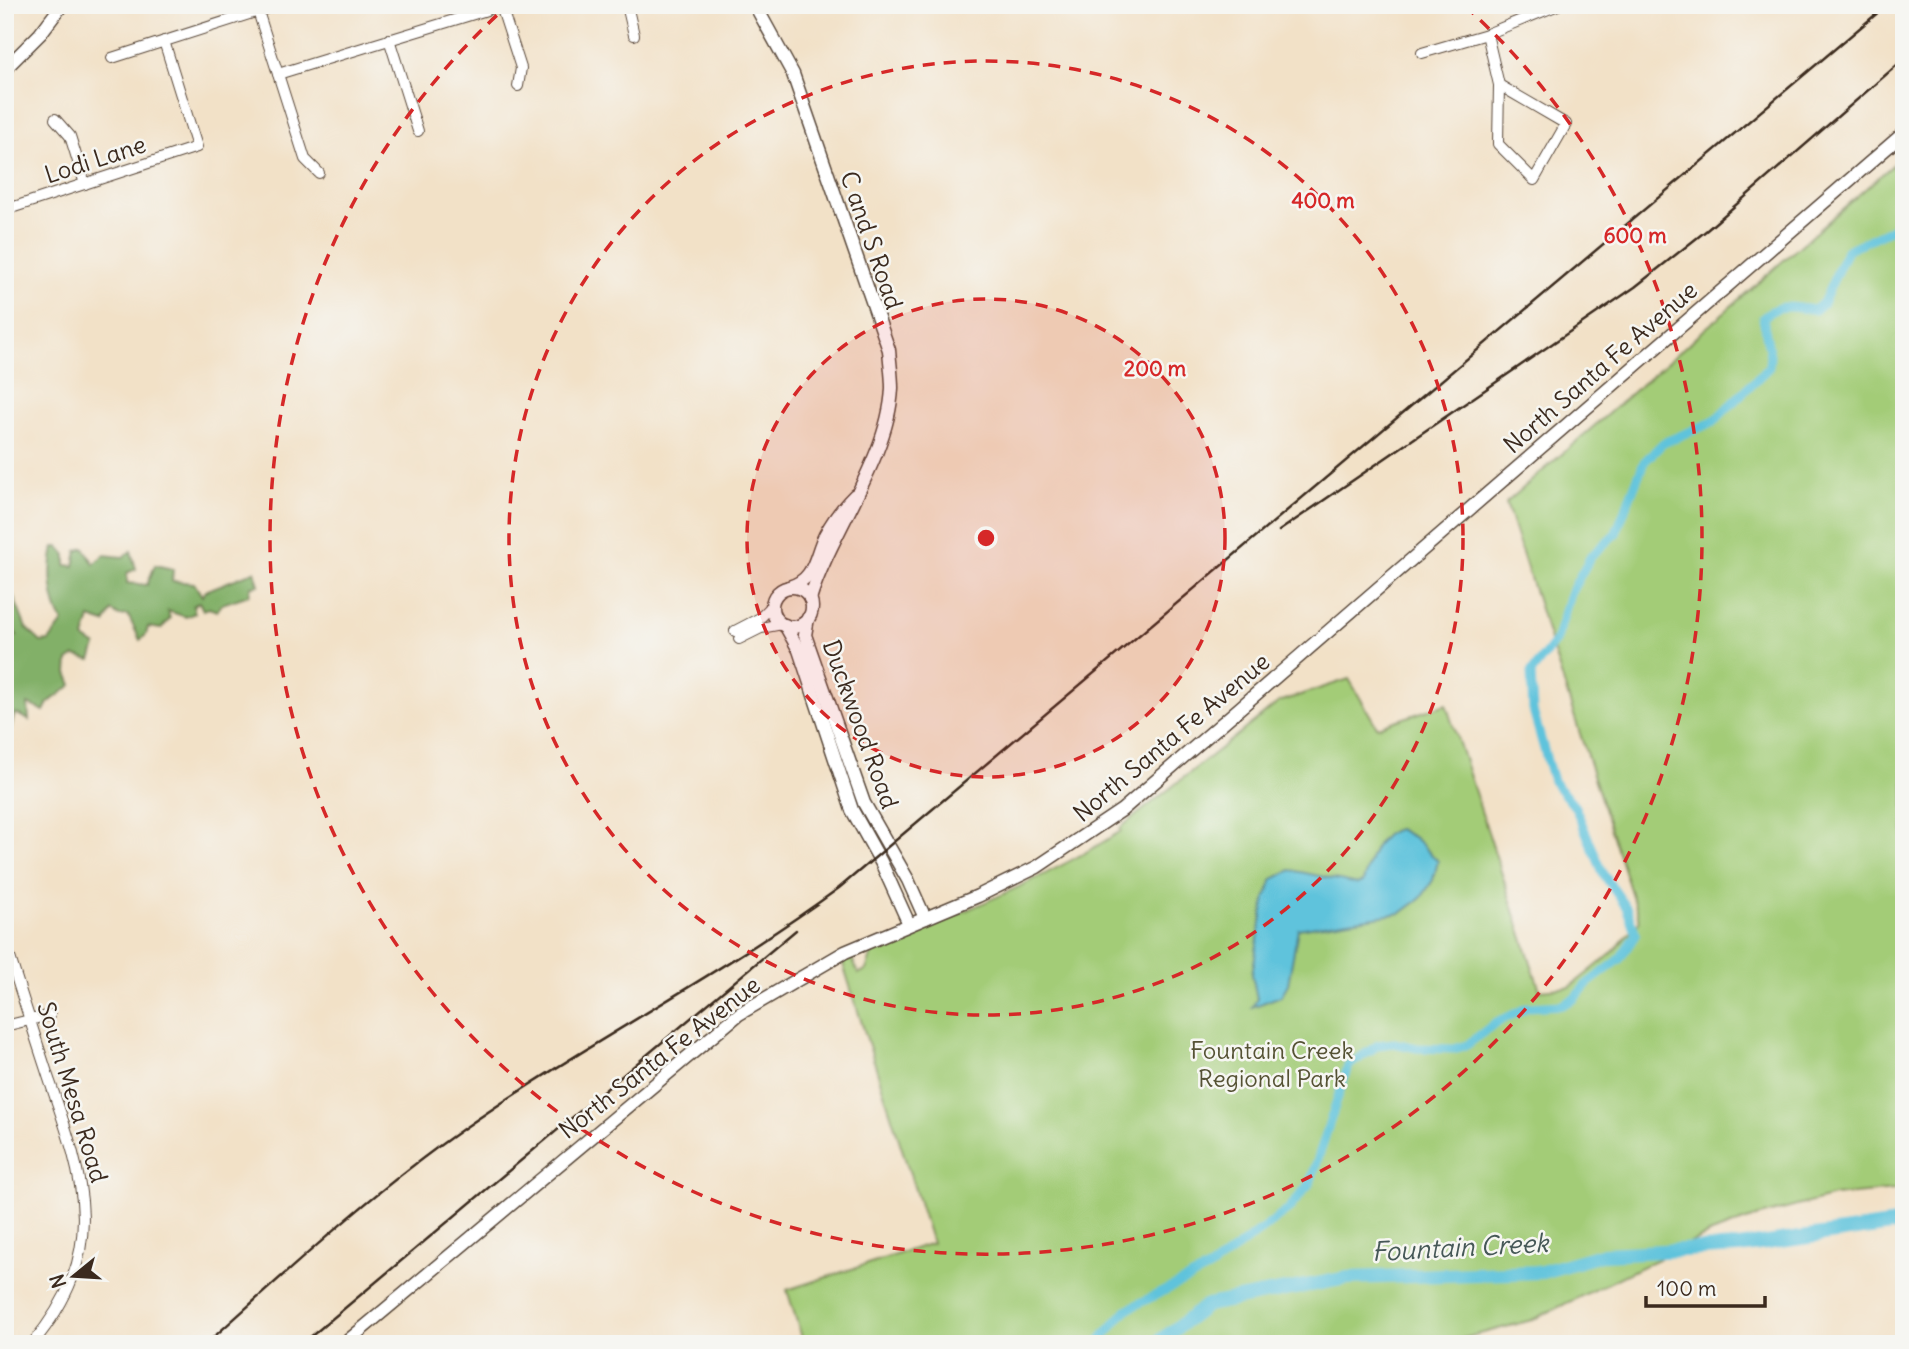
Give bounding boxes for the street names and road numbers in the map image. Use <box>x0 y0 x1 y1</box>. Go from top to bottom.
street label: Lodi Lane <box>40 129 150 189</box>
street label: C and S Road <box>834 167 910 313</box>
street label: North Santa Fe Avenue <box>1497 275 1703 459</box>
street label: Duckwood Road <box>817 636 905 812</box>
street label: North Santa Fe Avenue <box>1067 646 1275 828</box>
street label: North Santa Fe Avenue <box>552 969 766 1145</box>
street label: South Mesa Road <box>31 998 115 1186</box>

